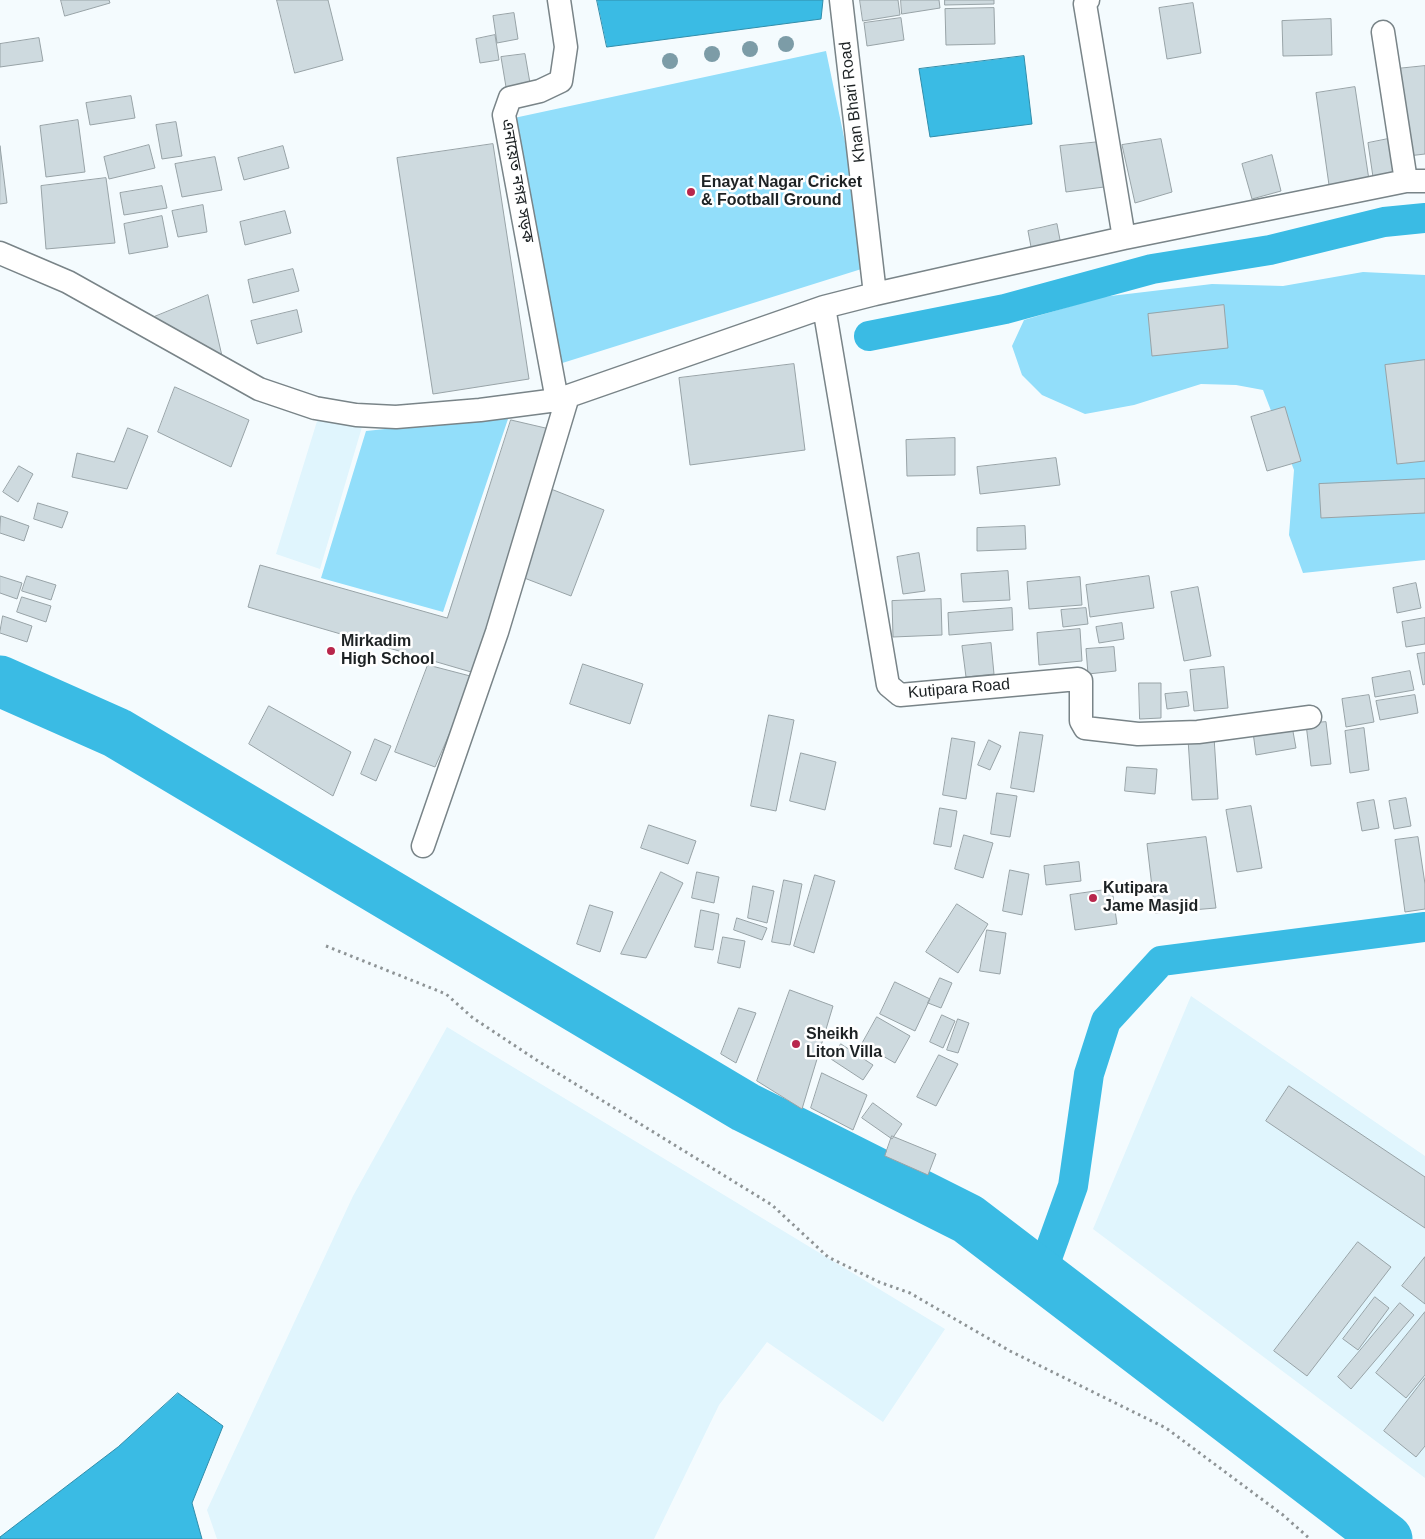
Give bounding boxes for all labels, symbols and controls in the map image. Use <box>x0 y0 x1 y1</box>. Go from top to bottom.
street label: Khan Bhari Road <box>836 40 870 164</box>
street label: এনায়েত নগর সড়ক <box>497 118 537 244</box>
place label: Enayat Nagar Cricket & Football Ground <box>701 173 862 211</box>
marker: Enayat Nagar Cricket & Football Ground <box>685 186 697 198</box>
place label: Mirkadim High School <box>341 632 434 670</box>
marker: Mirkadim High School <box>325 645 337 657</box>
street label: Kutipara Road <box>907 675 1011 703</box>
place label: Kutipara Jame Masjid <box>1103 879 1198 917</box>
marker: Kutipara Jame Masjid <box>1087 892 1099 904</box>
place label: Sheikh Liton Villa <box>806 1025 882 1063</box>
marker: Sheikh Liton Villa <box>790 1038 802 1050</box>

